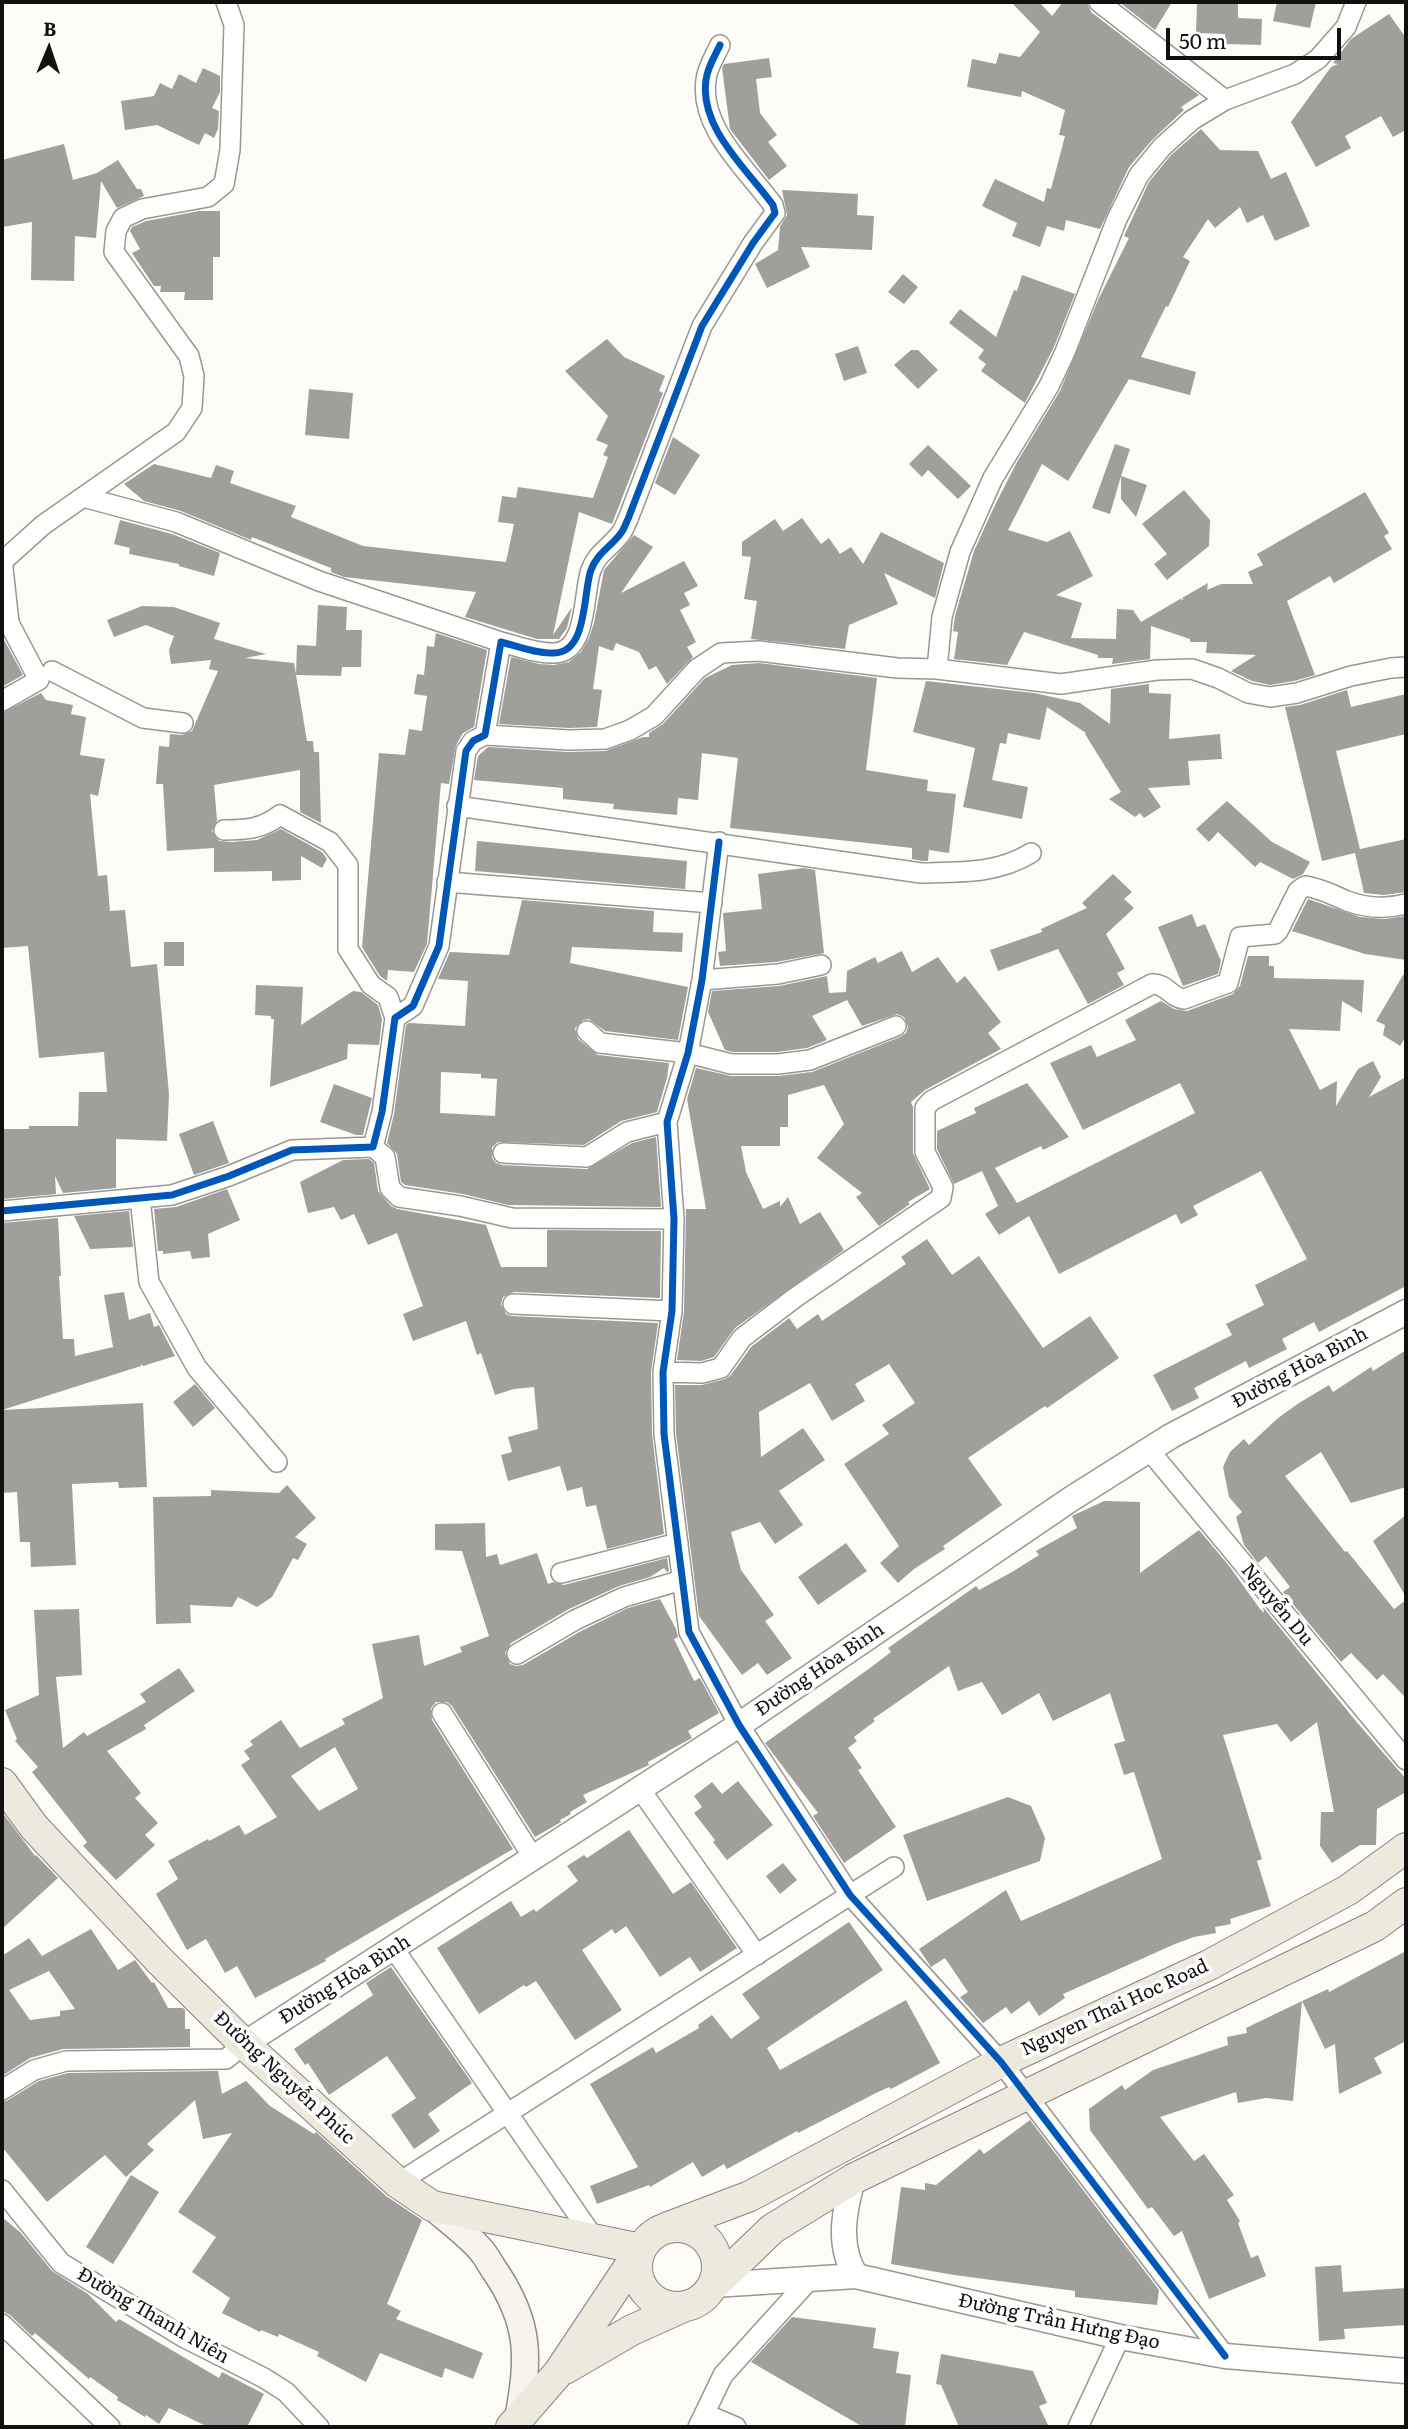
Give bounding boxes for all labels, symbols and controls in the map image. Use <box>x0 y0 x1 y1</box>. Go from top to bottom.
north arrow <box>14 14 84 84</box>
text: B <box>43 14 57 42</box>
scale bar <box>1170 14 1345 58</box>
text: 50 m <box>1179 24 1226 55</box>
street label: Đường Hòa Bình <box>1228 1323 1372 1413</box>
street label: Nguyễn Du <box>1236 1559 1318 1651</box>
street label: Đường Hòa Bình <box>751 1618 889 1722</box>
street label: Đường Hòa Bình <box>275 1930 415 2030</box>
street label: Nguyen Thai Hoc Road <box>1018 1955 1212 2061</box>
street label: Đường Nguyễn Phúc <box>209 2007 359 2149</box>
street label: Đường Thanh Niên <box>73 2263 233 2369</box>
street label: Đường Trần Hưng Đạo <box>956 2289 1162 2355</box>

